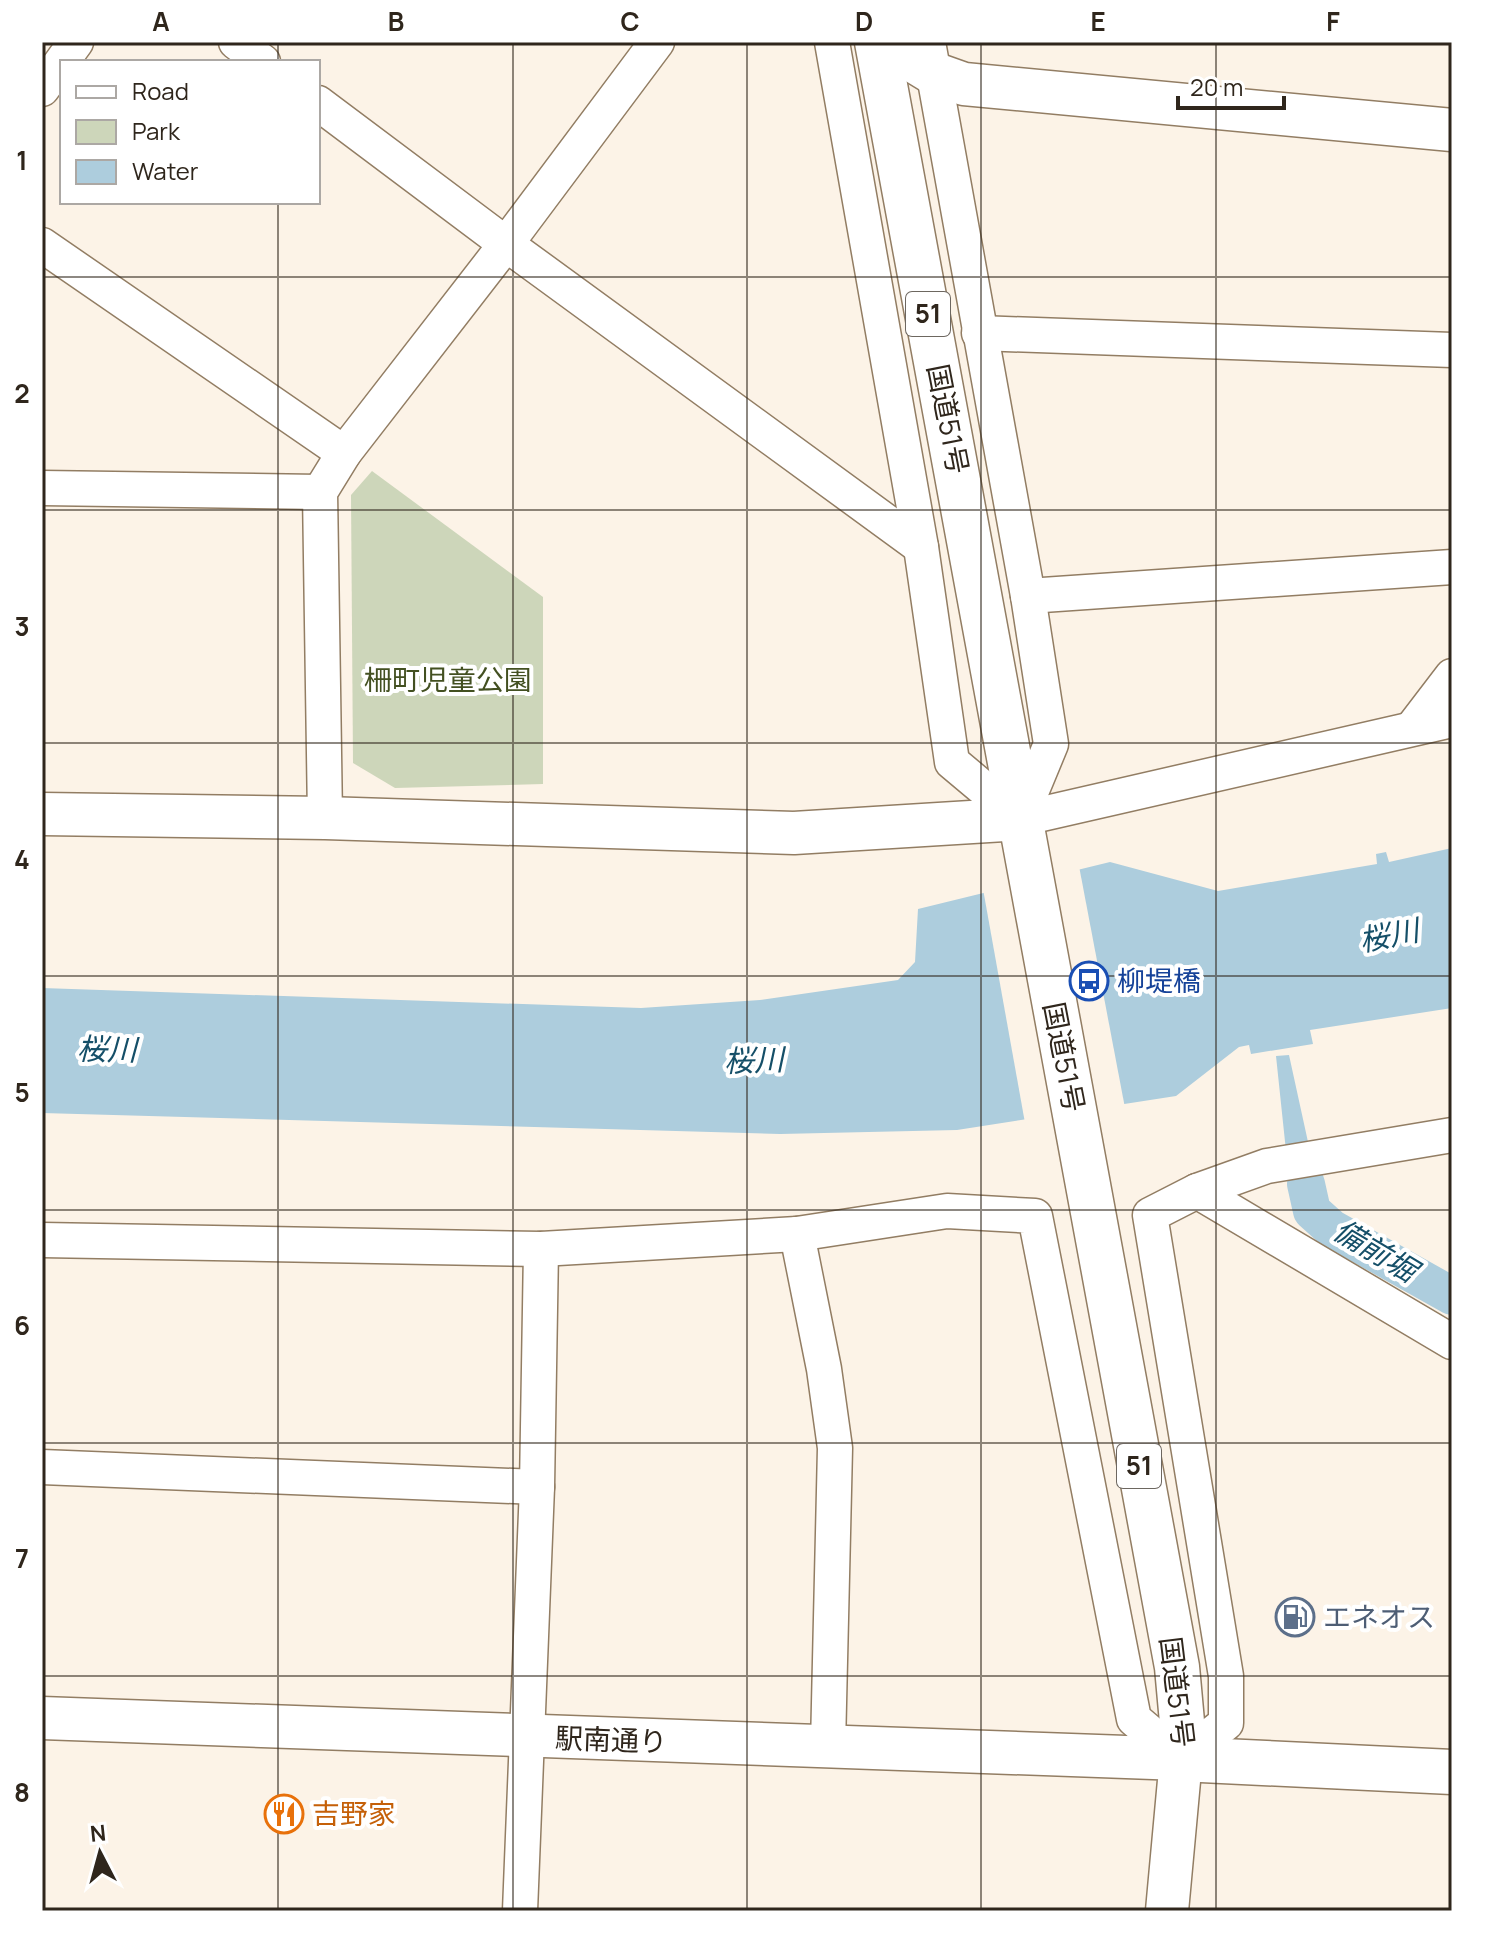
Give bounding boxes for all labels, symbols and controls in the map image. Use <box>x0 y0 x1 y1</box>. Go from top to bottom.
text: A <box>152 3 170 39</box>
text: B <box>388 3 404 39</box>
text: C <box>620 3 640 39</box>
text: D <box>855 3 873 39</box>
text: E <box>1090 3 1106 39</box>
text: F <box>1326 3 1340 39</box>
legend <box>60 60 320 204</box>
scale bar <box>1178 60 1284 110</box>
text: 20 m <box>1190 70 1243 103</box>
text: Road <box>132 74 189 107</box>
text: Park <box>132 114 181 147</box>
text: 1 <box>16 142 28 178</box>
text: Water <box>132 154 199 187</box>
road number: 51 <box>906 292 950 336</box>
street label: 国道51号 <box>920 361 978 477</box>
text: 2 <box>14 375 30 411</box>
text: 3 <box>14 608 30 644</box>
park label: 柵町児童公園 <box>364 660 532 698</box>
text: 4 <box>14 841 30 877</box>
water label: 桜川 <box>1355 908 1425 960</box>
bus stop icon: 柳堤橋 <box>1068 960 1110 1002</box>
place label: 柳堤橋 <box>1117 961 1201 999</box>
street label: 国道51号 <box>1036 999 1094 1115</box>
water label: 桜川 <box>77 1027 140 1070</box>
water label: 桜川 <box>723 1038 788 1081</box>
text: 5 <box>14 1074 30 1110</box>
water label: 備前堀 <box>1327 1209 1428 1293</box>
text: 6 <box>14 1307 30 1343</box>
road number: 51 <box>1117 1444 1161 1488</box>
text: 7 <box>15 1540 29 1576</box>
fuel station icon: エネオス <box>1274 1596 1316 1638</box>
place label: エネオス <box>1323 1597 1435 1635</box>
street label: 国道51号 <box>1152 1634 1204 1749</box>
street label: 駅南通り <box>554 1718 668 1760</box>
text: 8 <box>14 1774 30 1810</box>
restaurant icon: 吉野家 <box>263 1793 305 1835</box>
place label: 吉野家 <box>312 1794 396 1832</box>
north arrow <box>60 1813 140 1893</box>
text: N <box>88 1817 107 1849</box>

